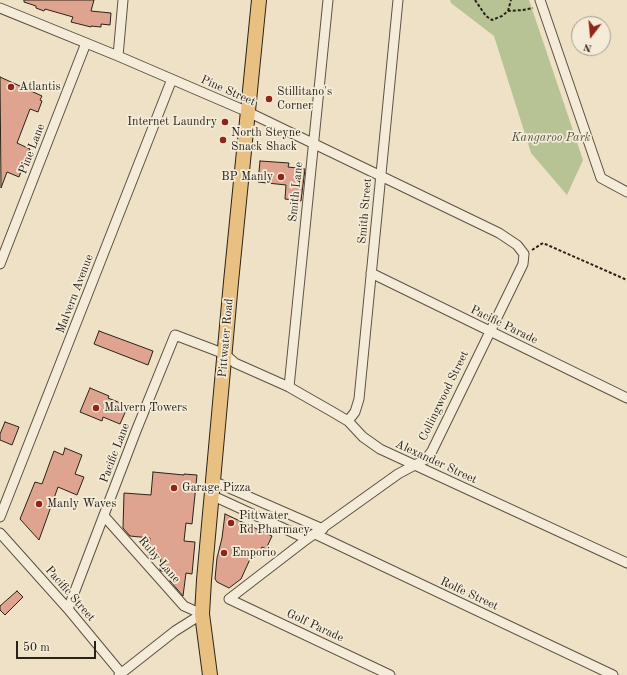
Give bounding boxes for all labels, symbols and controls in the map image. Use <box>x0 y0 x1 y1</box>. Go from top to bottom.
north arrow <box>571 16 611 56</box>
text: N <box>582 41 593 53</box>
street label: Pine Street <box>198 73 258 109</box>
place label: Atlantis <box>19 80 61 94</box>
marker: Atlantis <box>6 82 16 92</box>
place label: Stillitano's Corner <box>277 85 332 113</box>
marker: Stillitano's Corner <box>264 94 274 104</box>
place label: Internet Laundry <box>127 115 217 129</box>
marker: Internet Laundry <box>220 117 230 127</box>
street label: Pine Lane <box>16 122 48 176</box>
place label: North Steyne Snack Shack <box>231 126 301 154</box>
park label: Kangaroo Park <box>512 131 590 145</box>
marker: North Steyne Snack Shack <box>218 135 228 145</box>
street label: Smith Lane <box>286 161 306 223</box>
place label: BP Manly <box>221 170 273 184</box>
marker: BP Manly <box>276 172 286 182</box>
street label: Smith Street <box>355 177 375 245</box>
street label: Malvern Avenue <box>53 252 97 336</box>
street label: Pittwater Road <box>215 298 237 378</box>
street label: Pacific Parade <box>468 302 540 348</box>
street label: Collingwood Street <box>416 348 472 444</box>
place label: Malvern Towers <box>104 401 187 415</box>
marker: Malvern Towers <box>91 403 101 413</box>
street label: Pacific Lane <box>97 421 133 485</box>
street label: Alexander Street <box>393 437 479 487</box>
place label: Garage Pizza <box>182 481 251 495</box>
marker: Garage Pizza <box>169 483 179 493</box>
place label: Manly Waves <box>47 497 116 511</box>
marker: Manly Waves <box>34 499 44 509</box>
place label: Pittwater Rd Pharmacy <box>239 509 310 537</box>
marker: Pittwater Rd Pharmacy <box>226 518 236 528</box>
street label: Ruby Lane <box>135 534 183 586</box>
place label: Emporio <box>232 546 276 560</box>
marker: Emporio <box>219 548 229 558</box>
street label: Pacific Street <box>42 563 98 625</box>
street label: Rolfe Street <box>438 574 500 614</box>
street label: Golf Parade <box>284 607 346 645</box>
scale bar <box>18 633 98 659</box>
text: 50 m <box>23 642 50 654</box>

